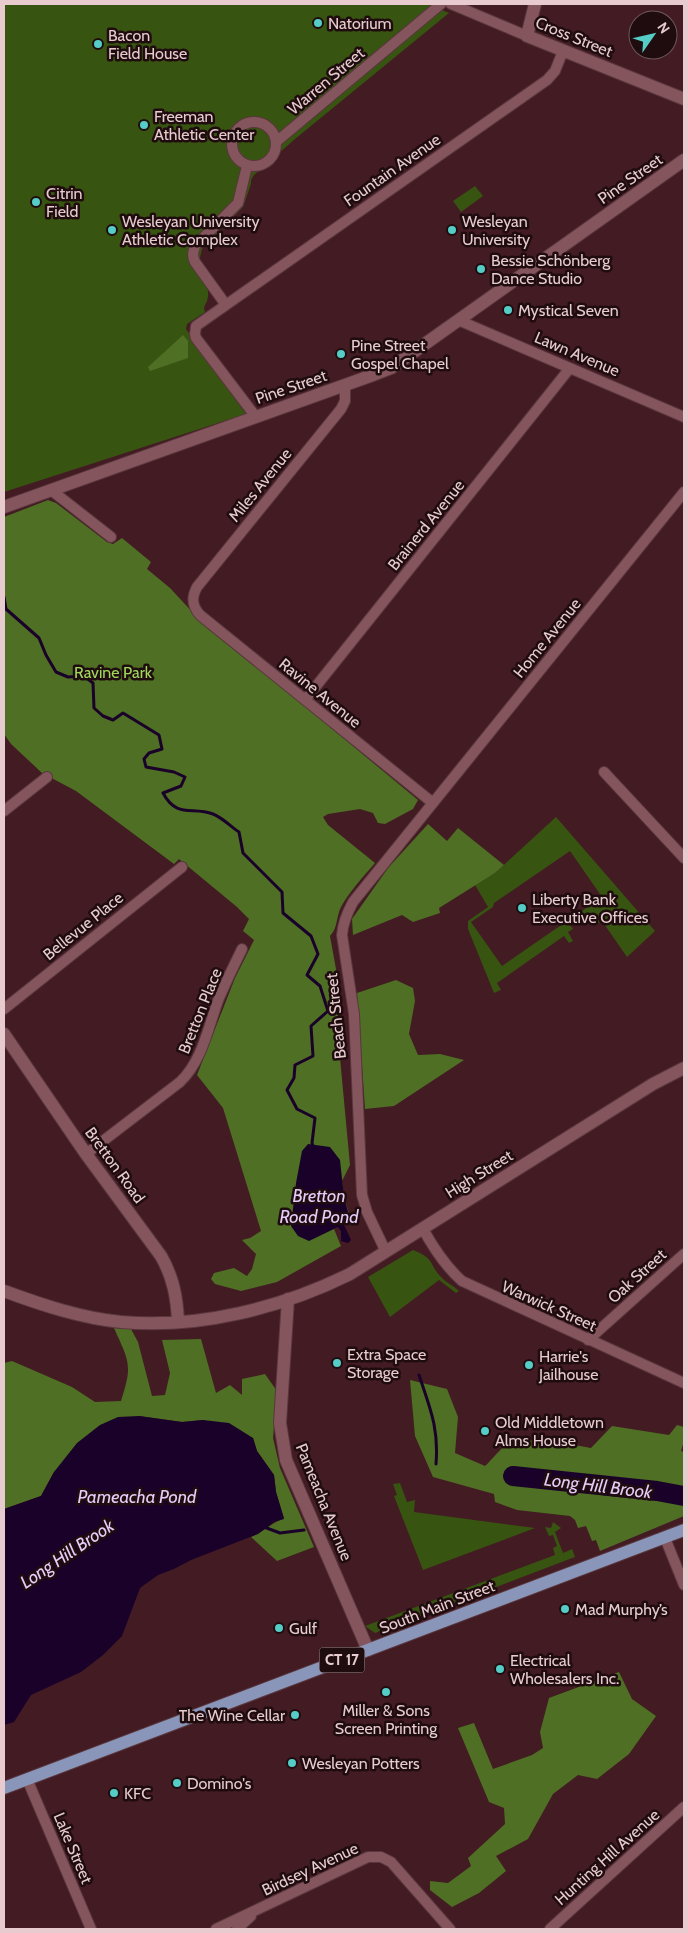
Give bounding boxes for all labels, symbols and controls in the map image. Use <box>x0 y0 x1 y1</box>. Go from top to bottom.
north arrow <box>628 10 678 60</box>
street label: Cross Street <box>533 13 616 61</box>
place label: Natorium <box>328 14 392 33</box>
marker: Natorium <box>312 17 324 29</box>
text: N <box>654 19 674 37</box>
place label: Bacon Field House <box>108 26 187 63</box>
marker: Bacon Field House <box>92 38 104 50</box>
street label: Warren Street <box>284 43 369 118</box>
place label: Freeman Athletic Center <box>154 107 255 144</box>
marker: Freeman Athletic Center <box>138 119 150 131</box>
street label: Fountain Avenue <box>340 130 444 210</box>
street label: Pine Street <box>594 150 666 208</box>
place label: Citrin Field <box>46 184 83 221</box>
marker: Citrin Field <box>30 196 42 208</box>
place label: Wesleyan University Athletic Complex <box>122 212 259 249</box>
place label: Wesleyan University <box>462 212 530 249</box>
marker: Wesleyan University Athletic Complex <box>106 224 118 236</box>
marker: Wesleyan University <box>446 224 458 236</box>
place label: Bessie Schönberg Dance Studio <box>491 251 611 288</box>
marker: Bessie Schönberg Dance Studio <box>475 263 487 275</box>
place label: Mystical Seven <box>518 301 619 320</box>
marker: Mystical Seven <box>502 304 514 316</box>
street label: Lawn Avenue <box>532 328 622 380</box>
place label: Pine Street Gospel Chapel <box>351 336 449 373</box>
marker: Pine Street Gospel Chapel <box>335 348 347 360</box>
street label: Pine Street <box>253 366 330 408</box>
street label: Miles Avenue <box>225 444 295 526</box>
street label: Brainerd Avenue <box>384 476 468 574</box>
street label: Home Avenue <box>509 595 585 681</box>
street label: Ravine Avenue <box>275 654 365 732</box>
park label: Ravine Park <box>74 663 153 682</box>
street label: Bellevue Place <box>39 888 127 964</box>
place label: Liberty Bank Executive Offices <box>532 890 649 927</box>
marker: Liberty Bank Executive Offices <box>516 902 528 914</box>
street label: Bretton Place <box>174 966 226 1056</box>
street label: Beach Street <box>322 972 350 1060</box>
street label: Bretton Road <box>81 1123 149 1207</box>
street label: High Street <box>442 1146 517 1202</box>
water label: Bretton Road Pond <box>279 1185 359 1228</box>
street label: Oak Street <box>604 1245 670 1307</box>
street label: Warwick Street <box>499 1277 600 1336</box>
place label: Extra Space Storage <box>347 1345 426 1382</box>
place label: Harrie's Jailhouse <box>538 1347 598 1384</box>
marker: Extra Space Storage <box>331 1357 343 1369</box>
marker: Harrie's Jailhouse <box>523 1359 535 1371</box>
place label: Old Middletown Alms House <box>495 1413 604 1450</box>
marker: Old Middletown Alms House <box>479 1425 491 1437</box>
street label: Pameacha Avenue <box>292 1441 356 1563</box>
water label: Long Hill Brook <box>543 1468 654 1504</box>
water label: Pameacha Pond <box>78 1486 197 1508</box>
water label: Long Hill Brook <box>16 1514 119 1593</box>
street label: South Main Street <box>377 1576 498 1638</box>
place label: Mad Murphy’s <box>575 1600 668 1619</box>
marker: Mad Murphy’s <box>559 1603 571 1615</box>
place label: Gulf <box>289 1619 318 1638</box>
marker: Gulf <box>273 1622 285 1634</box>
road number: CT 17 <box>320 1648 364 1672</box>
place label: Electrical Wholesalers Inc. <box>510 1651 619 1688</box>
marker: Electrical Wholesalers Inc. <box>494 1663 506 1675</box>
marker: Miller & Sons Screen Printing <box>380 1686 392 1698</box>
place label: Miller & Sons Screen Printing <box>335 1701 438 1738</box>
place label: The Wine Cellar <box>179 1706 286 1725</box>
marker: The Wine Cellar <box>289 1709 301 1721</box>
place label: Wesleyan Potters <box>302 1754 420 1773</box>
marker: Wesleyan Potters <box>286 1757 298 1769</box>
place label: Domino's <box>187 1774 252 1793</box>
marker: Domino's <box>171 1777 183 1789</box>
place label: KFC <box>124 1784 151 1803</box>
marker: KFC <box>108 1787 120 1799</box>
street label: Hunting Hill Avenue <box>551 1805 663 1909</box>
street label: Lake Street <box>50 1810 97 1887</box>
street label: Birdsey Avenue <box>259 1838 361 1900</box>

